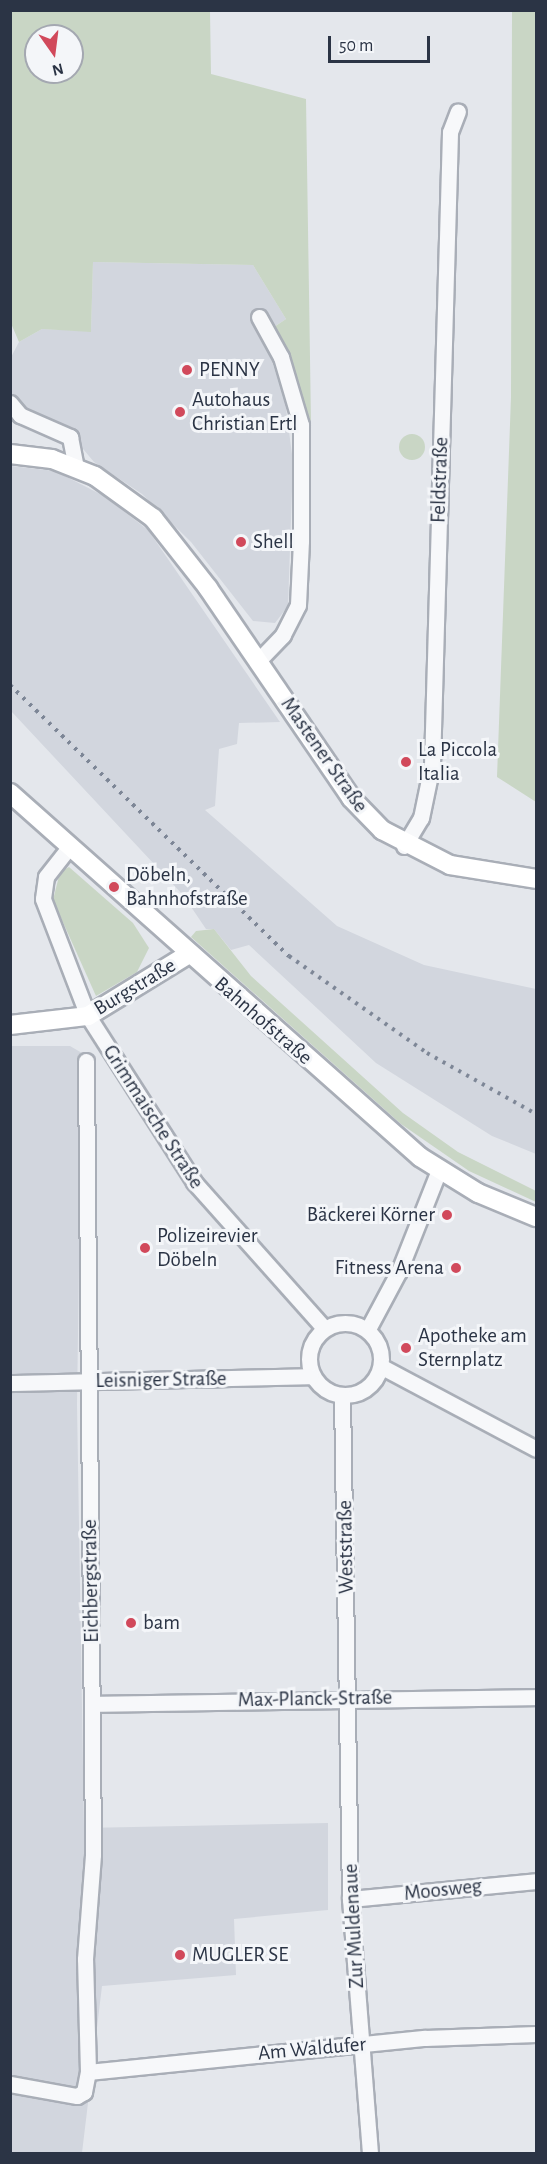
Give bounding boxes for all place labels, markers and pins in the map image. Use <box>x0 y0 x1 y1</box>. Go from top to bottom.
place label: PENNY <box>199 357 260 383</box>
marker: PENNY <box>180 363 194 377</box>
place label: Autohaus Christian Ertl <box>192 387 297 437</box>
marker: Autohaus Christian Ertl <box>173 405 187 419</box>
place label: Shell <box>253 529 294 555</box>
marker: Shell <box>234 535 248 549</box>
place label: La Piccola Italia <box>418 737 497 787</box>
marker: La Piccola Italia <box>399 755 413 769</box>
place label: Döbeln, Bahnhofstraße <box>126 862 248 912</box>
marker: Döbeln, Bahnhofstraße <box>107 880 121 894</box>
place label: Bäckerei Körner <box>307 1202 435 1228</box>
marker: Bäckerei Körner <box>440 1208 454 1222</box>
place label: Polizeirevier Döbeln <box>157 1223 258 1273</box>
marker: Polizeirevier Döbeln <box>138 1241 152 1255</box>
place label: Fitness Arena <box>335 1255 444 1281</box>
marker: Fitness Arena <box>449 1261 463 1275</box>
place label: Apotheke am Sternplatz <box>418 1323 527 1373</box>
marker: Apotheke am Sternplatz <box>399 1341 413 1355</box>
place label: bam <box>143 1610 180 1636</box>
marker: bam <box>124 1616 138 1630</box>
place label: MUGLER SE <box>192 1942 288 1968</box>
marker: MUGLER SE <box>173 1948 187 1962</box>

